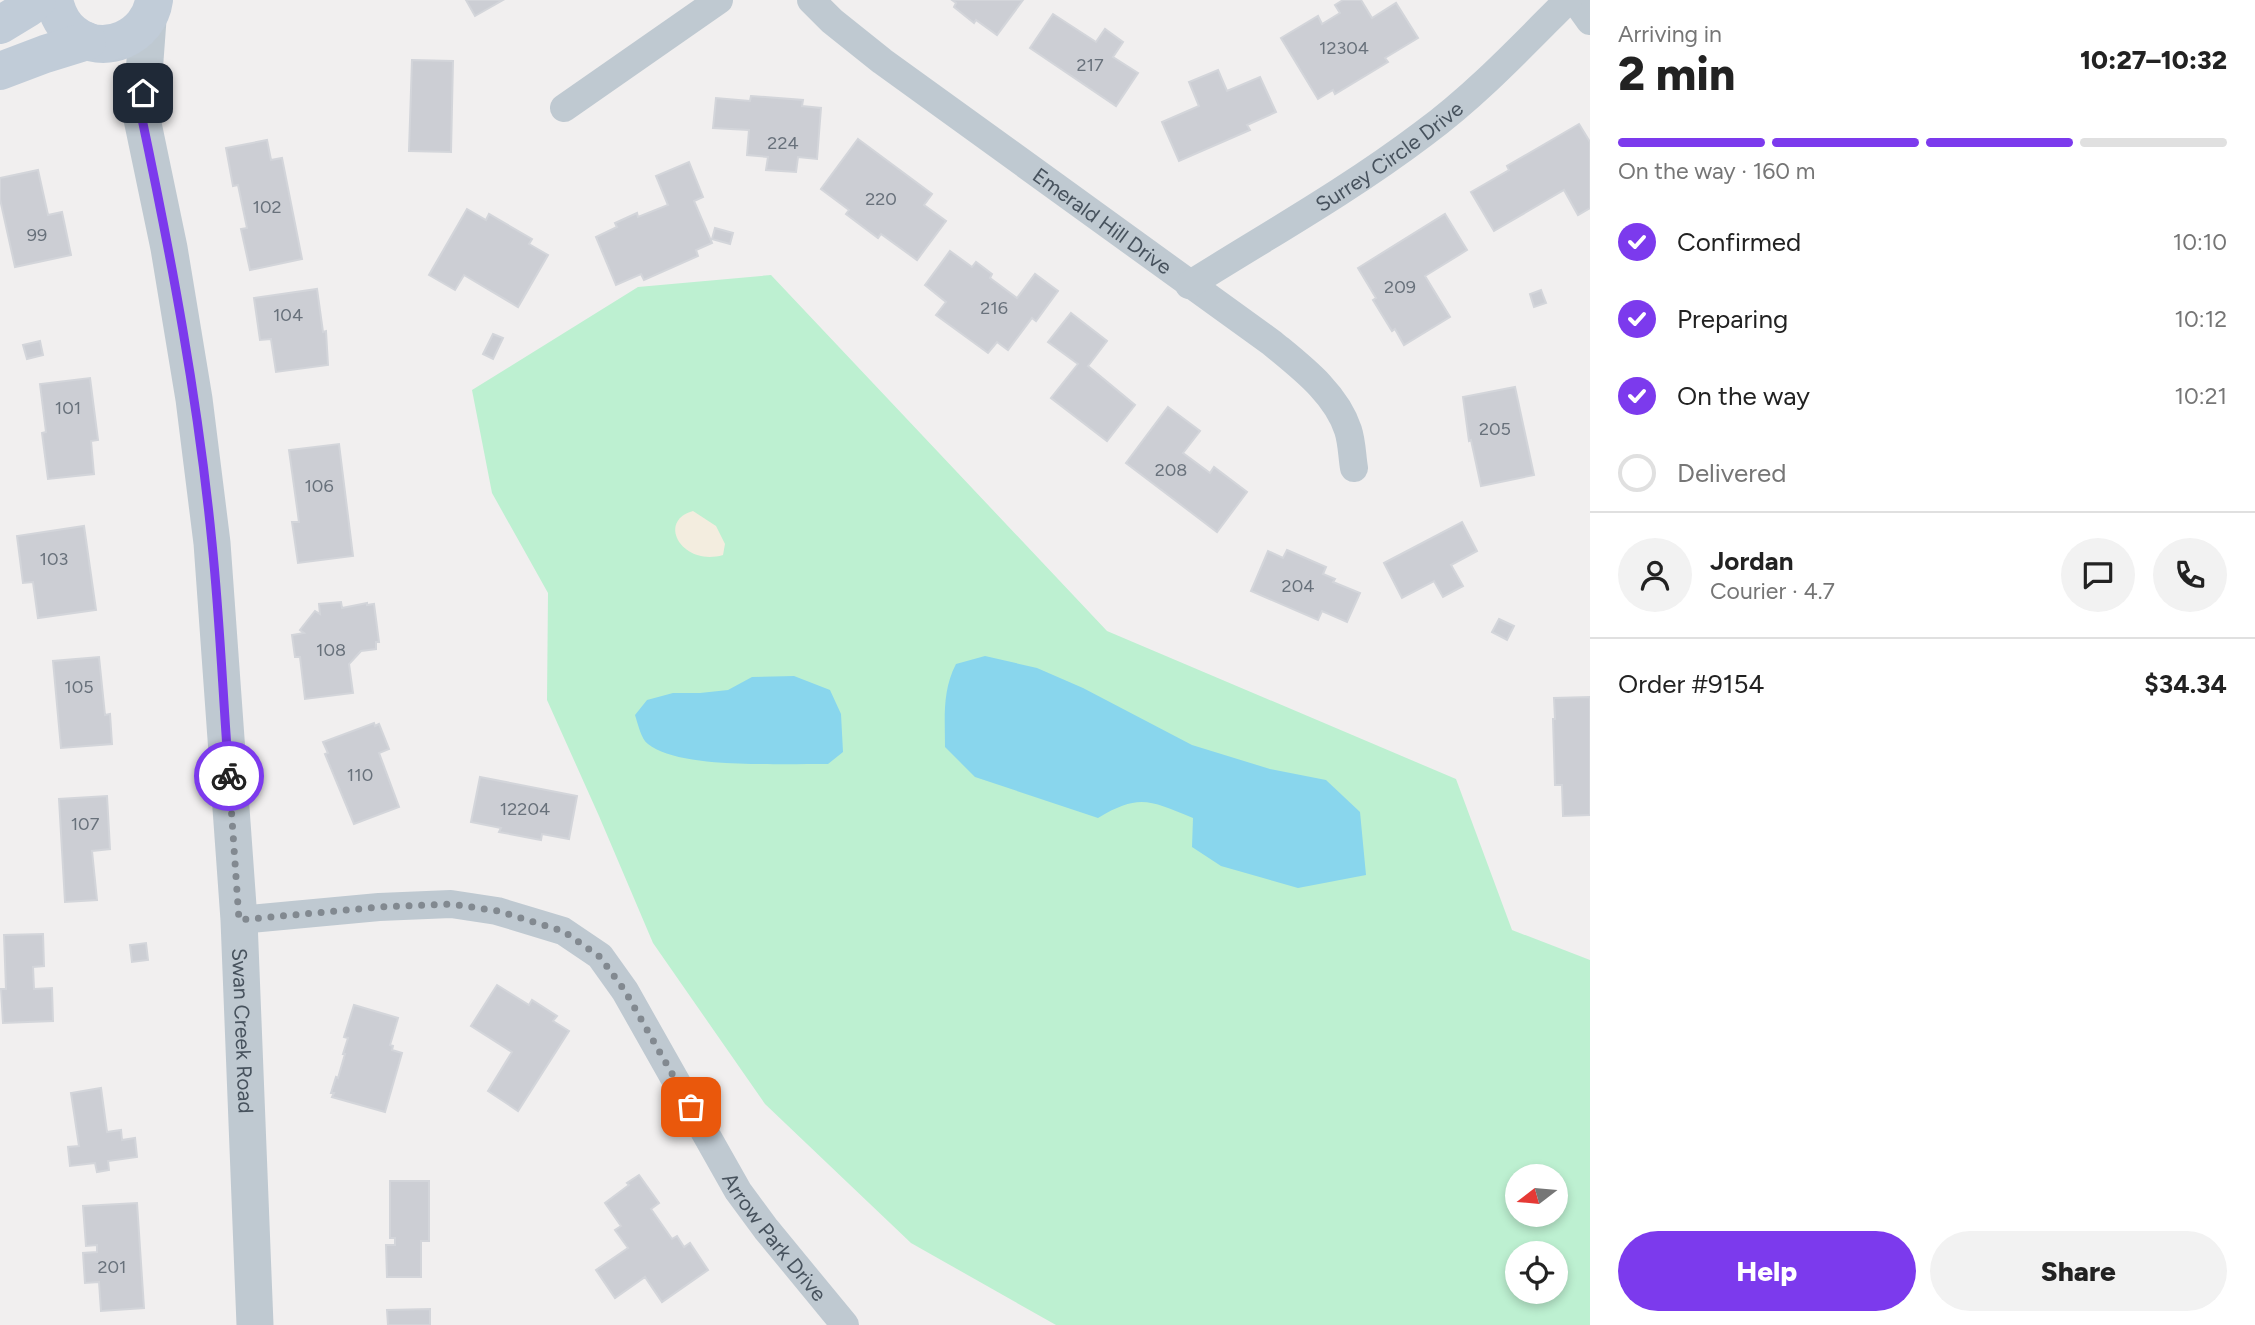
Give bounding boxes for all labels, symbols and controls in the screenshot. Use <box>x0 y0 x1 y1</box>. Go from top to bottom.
text: Arriving in <box>1618 20 1722 48</box>
house number: 12304 <box>1319 37 1369 59</box>
text: 10:27–10:32 <box>2080 44 2227 76</box>
text: 2 min <box>1618 46 1735 102</box>
house number: 217 <box>1076 54 1104 76</box>
pin <box>113 63 173 123</box>
icon: home <box>124 74 162 112</box>
street label: Surrey Circle Drive <box>1311 95 1468 217</box>
house number: 224 <box>767 132 799 154</box>
text: On the way · 160 m <box>1618 157 1815 185</box>
street label: Emerald Hill Drive <box>1028 162 1177 279</box>
house number: 220 <box>865 188 897 210</box>
house number: 102 <box>252 196 282 218</box>
icon: check <box>1618 223 1656 261</box>
house number: 99 <box>27 224 47 246</box>
text: Confirmed <box>1677 226 1801 258</box>
text: 10:10 <box>2173 228 2227 256</box>
house number: 209 <box>1384 276 1416 298</box>
house number: 216 <box>980 297 1008 319</box>
icon: check <box>1618 300 1656 338</box>
text: Preparing <box>1677 303 1788 335</box>
house number: 104 <box>273 304 303 326</box>
text: 10:12 <box>2175 305 2227 333</box>
icon: check <box>1618 377 1656 415</box>
text: On the way <box>1677 380 1810 412</box>
text: 10:21 <box>2175 382 2227 410</box>
house number: 101 <box>55 397 81 419</box>
house number: 205 <box>1479 418 1511 440</box>
text: Delivered <box>1677 457 1786 489</box>
house number: 208 <box>1155 459 1187 481</box>
house number: 106 <box>304 475 334 497</box>
button: person <box>1618 538 1692 612</box>
button: chat <box>2061 538 2135 612</box>
button: phone <box>2153 538 2227 612</box>
text: Jordan <box>1710 545 1793 577</box>
house number: 103 <box>40 548 68 570</box>
house number: 204 <box>1282 575 1314 597</box>
text: Courier · 4.7 <box>1710 577 1835 605</box>
house number: 108 <box>316 639 346 661</box>
text: Order #9154 <box>1618 668 1765 700</box>
text: $34.34 <box>2144 668 2227 700</box>
house number: 105 <box>64 676 94 698</box>
courier <box>194 741 264 811</box>
icon: bike <box>210 757 248 795</box>
house number: 110 <box>347 764 373 786</box>
house number: 12204 <box>500 798 550 820</box>
house number: 107 <box>71 813 100 835</box>
street label: Swan Creek Road <box>228 947 259 1114</box>
pin <box>661 1077 721 1137</box>
icon: bag <box>672 1088 710 1126</box>
north arrow <box>1505 1164 1568 1227</box>
map controls <box>1505 1164 1568 1304</box>
street label: Arrow Park Drive <box>718 1168 832 1306</box>
button: Help <box>1618 1231 1916 1311</box>
button: Share <box>1930 1231 2227 1311</box>
button: locate <box>1505 1241 1568 1304</box>
house number: 201 <box>97 1256 127 1278</box>

